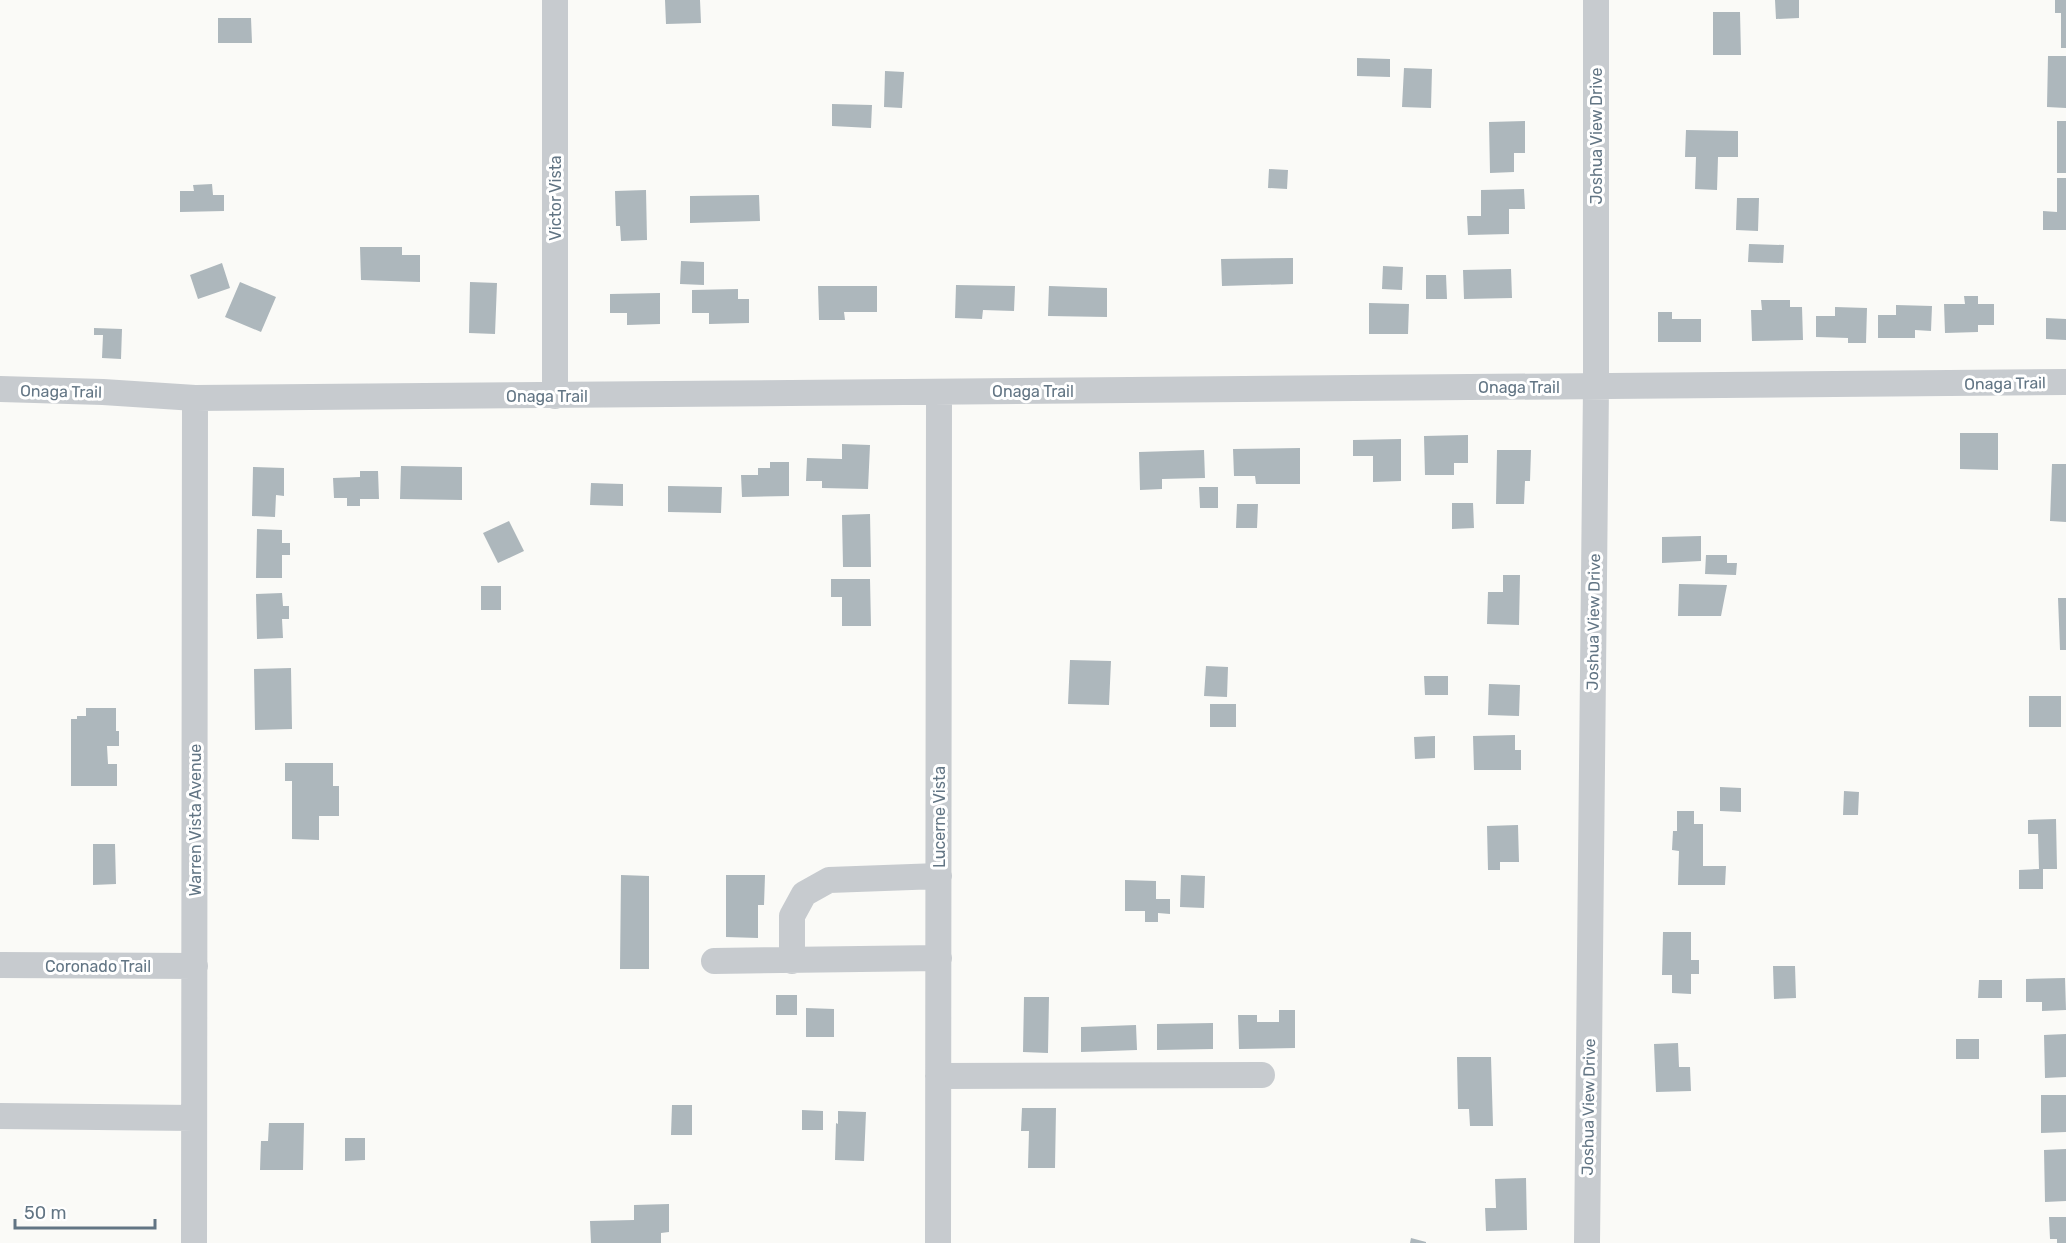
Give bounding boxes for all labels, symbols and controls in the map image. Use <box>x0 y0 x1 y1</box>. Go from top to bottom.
street label: Joshua View Drive <box>1587 67 1606 205</box>
street label: Victor Vista <box>546 155 565 241</box>
street label: Onaga Trail <box>1964 373 2046 394</box>
street label: Onaga Trail <box>1478 378 1560 397</box>
street label: Onaga Trail <box>20 381 102 402</box>
street label: Onaga Trail <box>992 382 1074 401</box>
street label: Onaga Trail <box>506 387 588 406</box>
street label: Joshua View Drive <box>1583 553 1604 691</box>
street label: Warren Vista Avenue <box>186 744 205 896</box>
street label: Lucerne Vista <box>930 766 949 868</box>
street label: Coronado Trail <box>45 957 151 976</box>
street label: Joshua View Drive <box>1578 1038 1599 1176</box>
scale bar <box>15 1192 154 1230</box>
text: 50 m <box>24 1202 67 1224</box>

